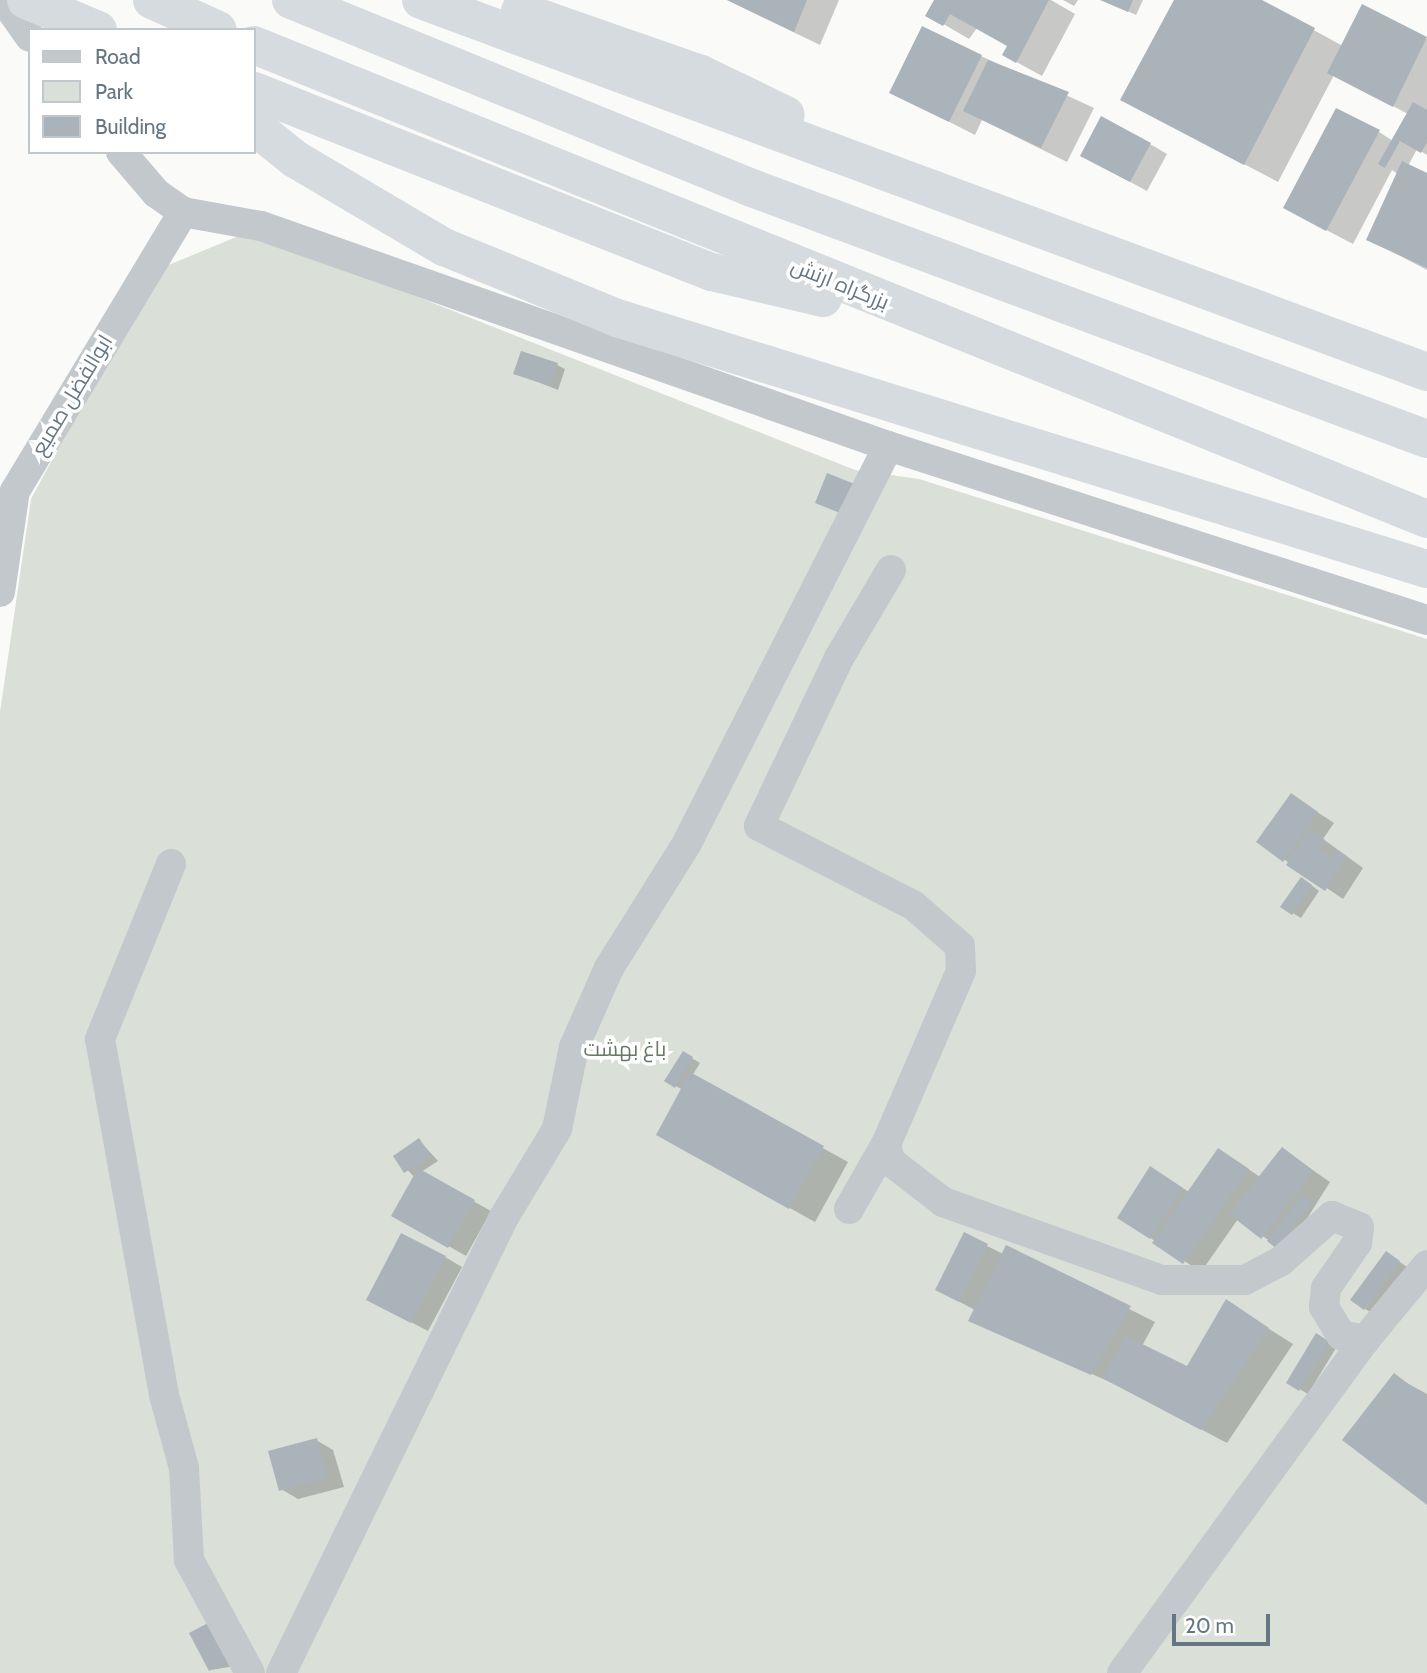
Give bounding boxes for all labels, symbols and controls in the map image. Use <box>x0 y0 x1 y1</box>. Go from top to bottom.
legend <box>28 28 256 154</box>
text: Road <box>95 44 141 69</box>
text: Park <box>95 79 133 104</box>
text: Building <box>95 114 166 139</box>
street label: بزرگراه ارتش <box>787 253 893 315</box>
street label: ابوالفضل صمیع <box>26 330 118 460</box>
park label: باغ بهشت <box>584 1036 666 1062</box>
scale bar <box>1175 1600 1273 1644</box>
text: 20 m <box>1185 1613 1234 1638</box>

